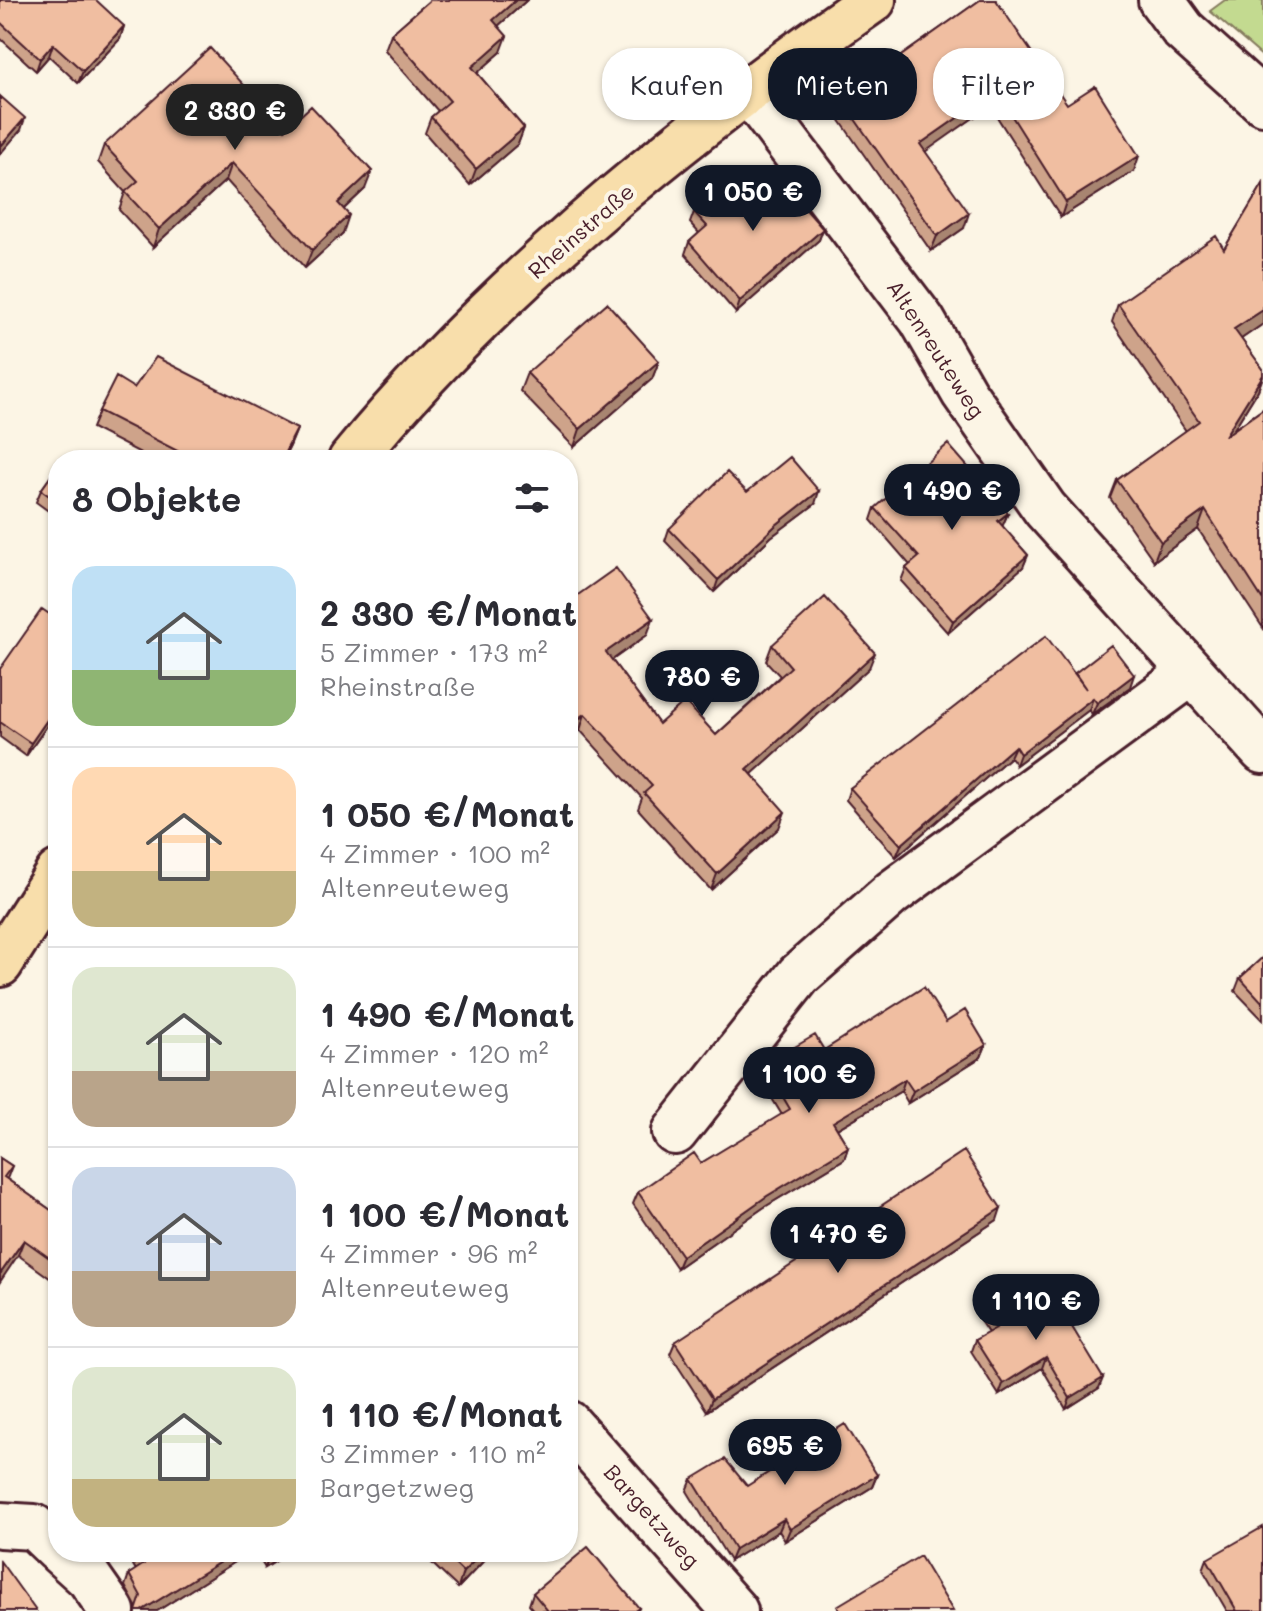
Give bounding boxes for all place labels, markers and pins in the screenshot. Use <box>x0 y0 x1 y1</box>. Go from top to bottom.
pin: 2 330 € <box>161 84 309 152</box>
pin: 1 050 € <box>679 165 827 233</box>
pin: 1 490 € <box>878 464 1026 532</box>
pin: 780 € <box>646 650 758 718</box>
pin: 1 100 € <box>735 1047 883 1115</box>
pin: 1 470 € <box>764 1207 912 1275</box>
pin: 1 110 € <box>962 1274 1110 1342</box>
pin: 695 € <box>729 1419 841 1487</box>

